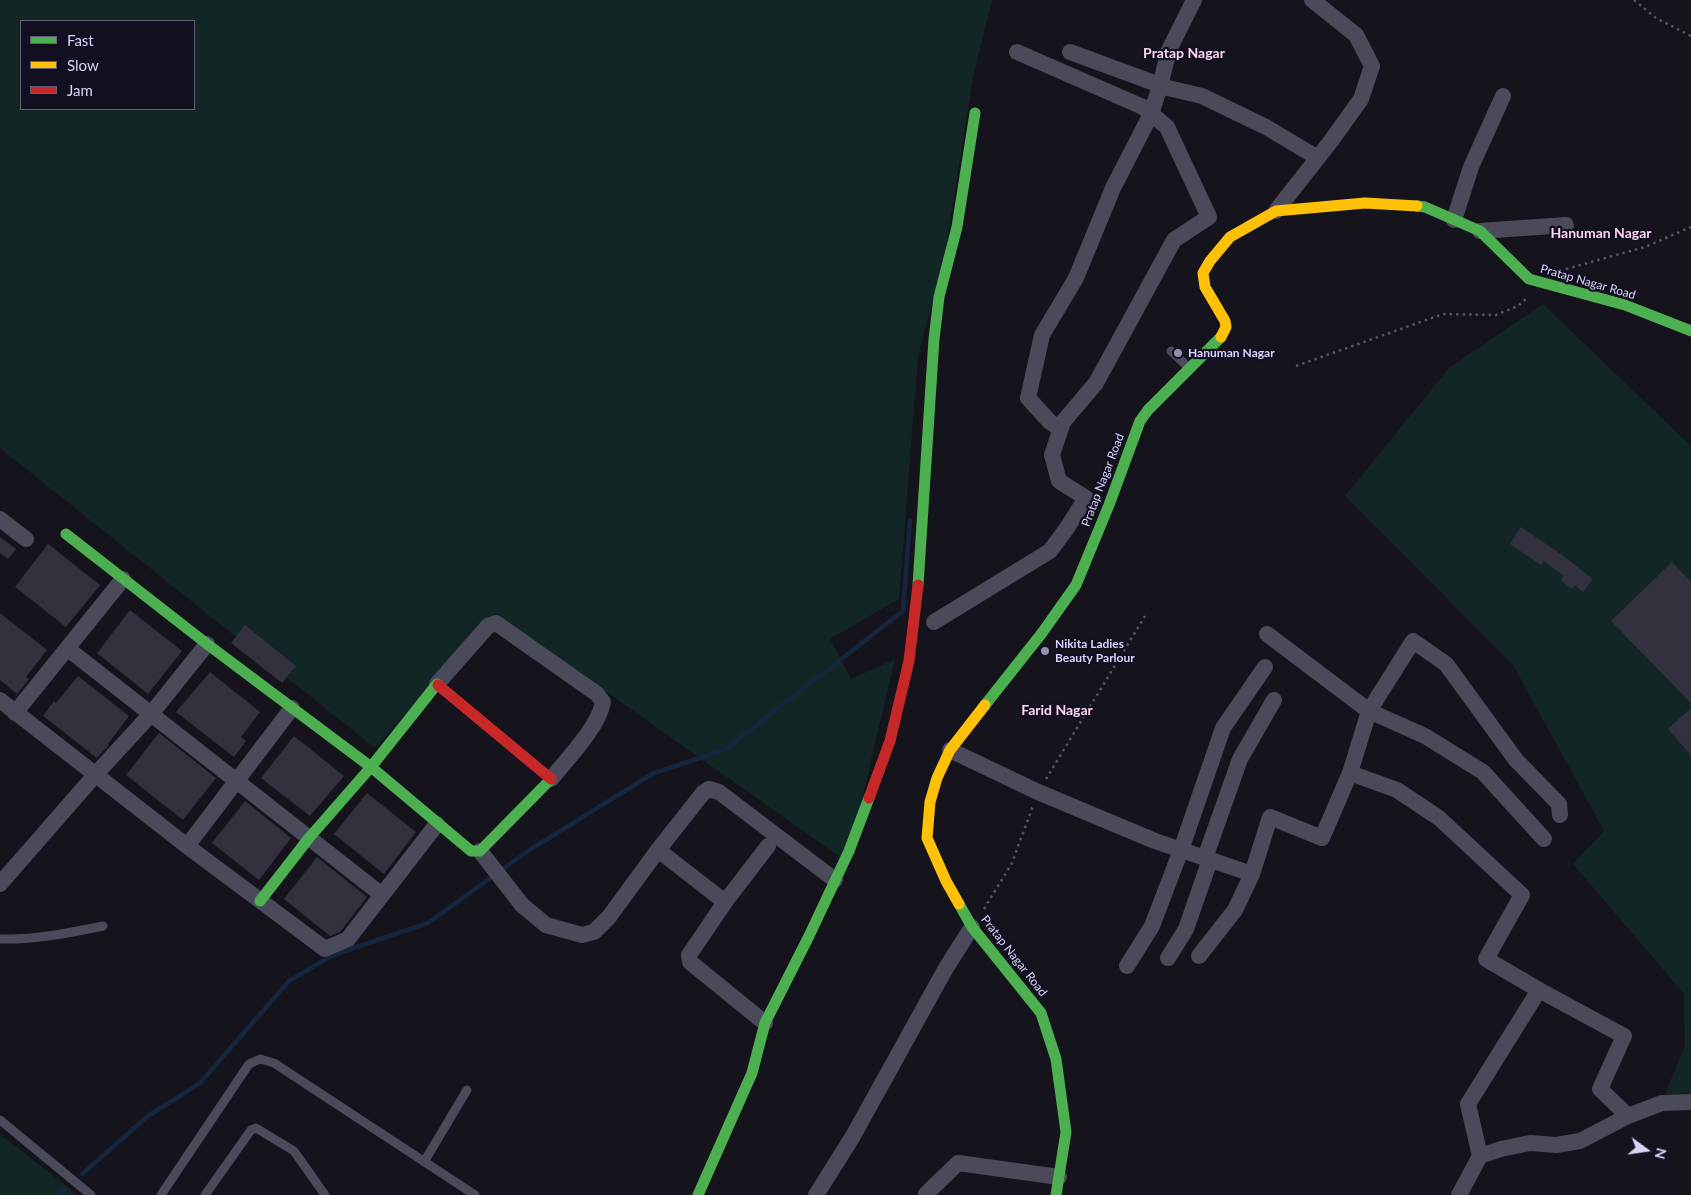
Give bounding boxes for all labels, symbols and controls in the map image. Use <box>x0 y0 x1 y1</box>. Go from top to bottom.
legend <box>20 20 195 110</box>
text: Fast <box>67 31 94 49</box>
district label: Pratap Nagar <box>1143 45 1225 61</box>
text: Slow <box>67 56 99 74</box>
text: Jam <box>67 81 93 99</box>
district label: Hanuman Nagar <box>1550 225 1652 241</box>
street label: Pratap Nagar Road <box>1539 262 1637 302</box>
place label: Hanuman Nagar <box>1188 346 1275 360</box>
marker: Hanuman Nagar <box>1172 347 1184 359</box>
street label: Pratap Nagar Road <box>1079 431 1127 529</box>
place label: Nikita Ladies Beauty Parlour <box>1055 637 1135 665</box>
marker: Nikita Ladies Beauty Parlour <box>1039 645 1051 657</box>
district label: Farid Nagar <box>1021 702 1093 718</box>
street label: Pratap Nagar Road <box>978 913 1050 999</box>
north arrow <box>1621 1125 1671 1175</box>
text: N <box>1651 1146 1671 1161</box>

